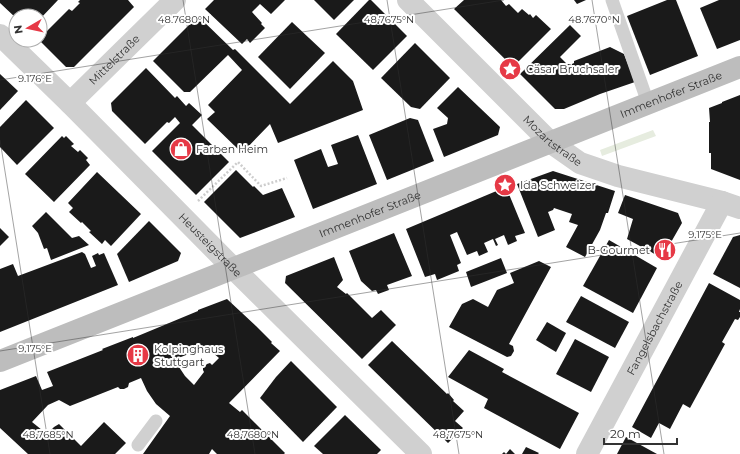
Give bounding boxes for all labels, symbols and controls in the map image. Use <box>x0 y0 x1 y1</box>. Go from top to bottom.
north arrow <box>8 8 48 48</box>
text: 48.7680°N <box>158 13 210 26</box>
text: 48.7675°N <box>364 13 414 26</box>
text: 48.7670°N <box>568 13 620 26</box>
text: N <box>11 24 26 35</box>
street label: Mittelstraße <box>86 31 143 88</box>
place icon: Cäsar Bruchsaler <box>497 56 523 82</box>
place label: Cäsar Bruchsaler <box>526 62 619 76</box>
street label: Immenhofer Straße <box>618 68 724 121</box>
text: 9.176°E <box>18 72 52 85</box>
street label: Mozartstraße <box>520 112 585 169</box>
shop icon: Farben Heim <box>168 136 194 162</box>
place label: Farben Heim <box>196 142 268 156</box>
place icon: Ida Schweizer <box>492 172 518 198</box>
place label: Ida Schweizer <box>520 178 596 192</box>
street label: Immenhofer Straße <box>317 187 423 241</box>
street label: Heusteigstraße <box>176 210 245 280</box>
text: 9.175°E <box>688 228 722 241</box>
restaurant icon: B-Gourmet <box>652 237 678 263</box>
place label: B-Gourmet <box>588 243 651 257</box>
street label: Fangelsbachstraße <box>624 278 686 378</box>
text: 9.175°E <box>18 342 52 355</box>
building icon: Kolpinghaus Stuttgart <box>125 342 151 368</box>
place label: Kolpinghaus Stuttgart <box>154 342 224 369</box>
scale bar <box>604 420 677 446</box>
text: 20 m <box>610 426 641 441</box>
text: 48.7685°N <box>22 428 74 441</box>
text: 48.7680°N <box>227 428 279 441</box>
text: 48.7675°N <box>433 428 483 441</box>

